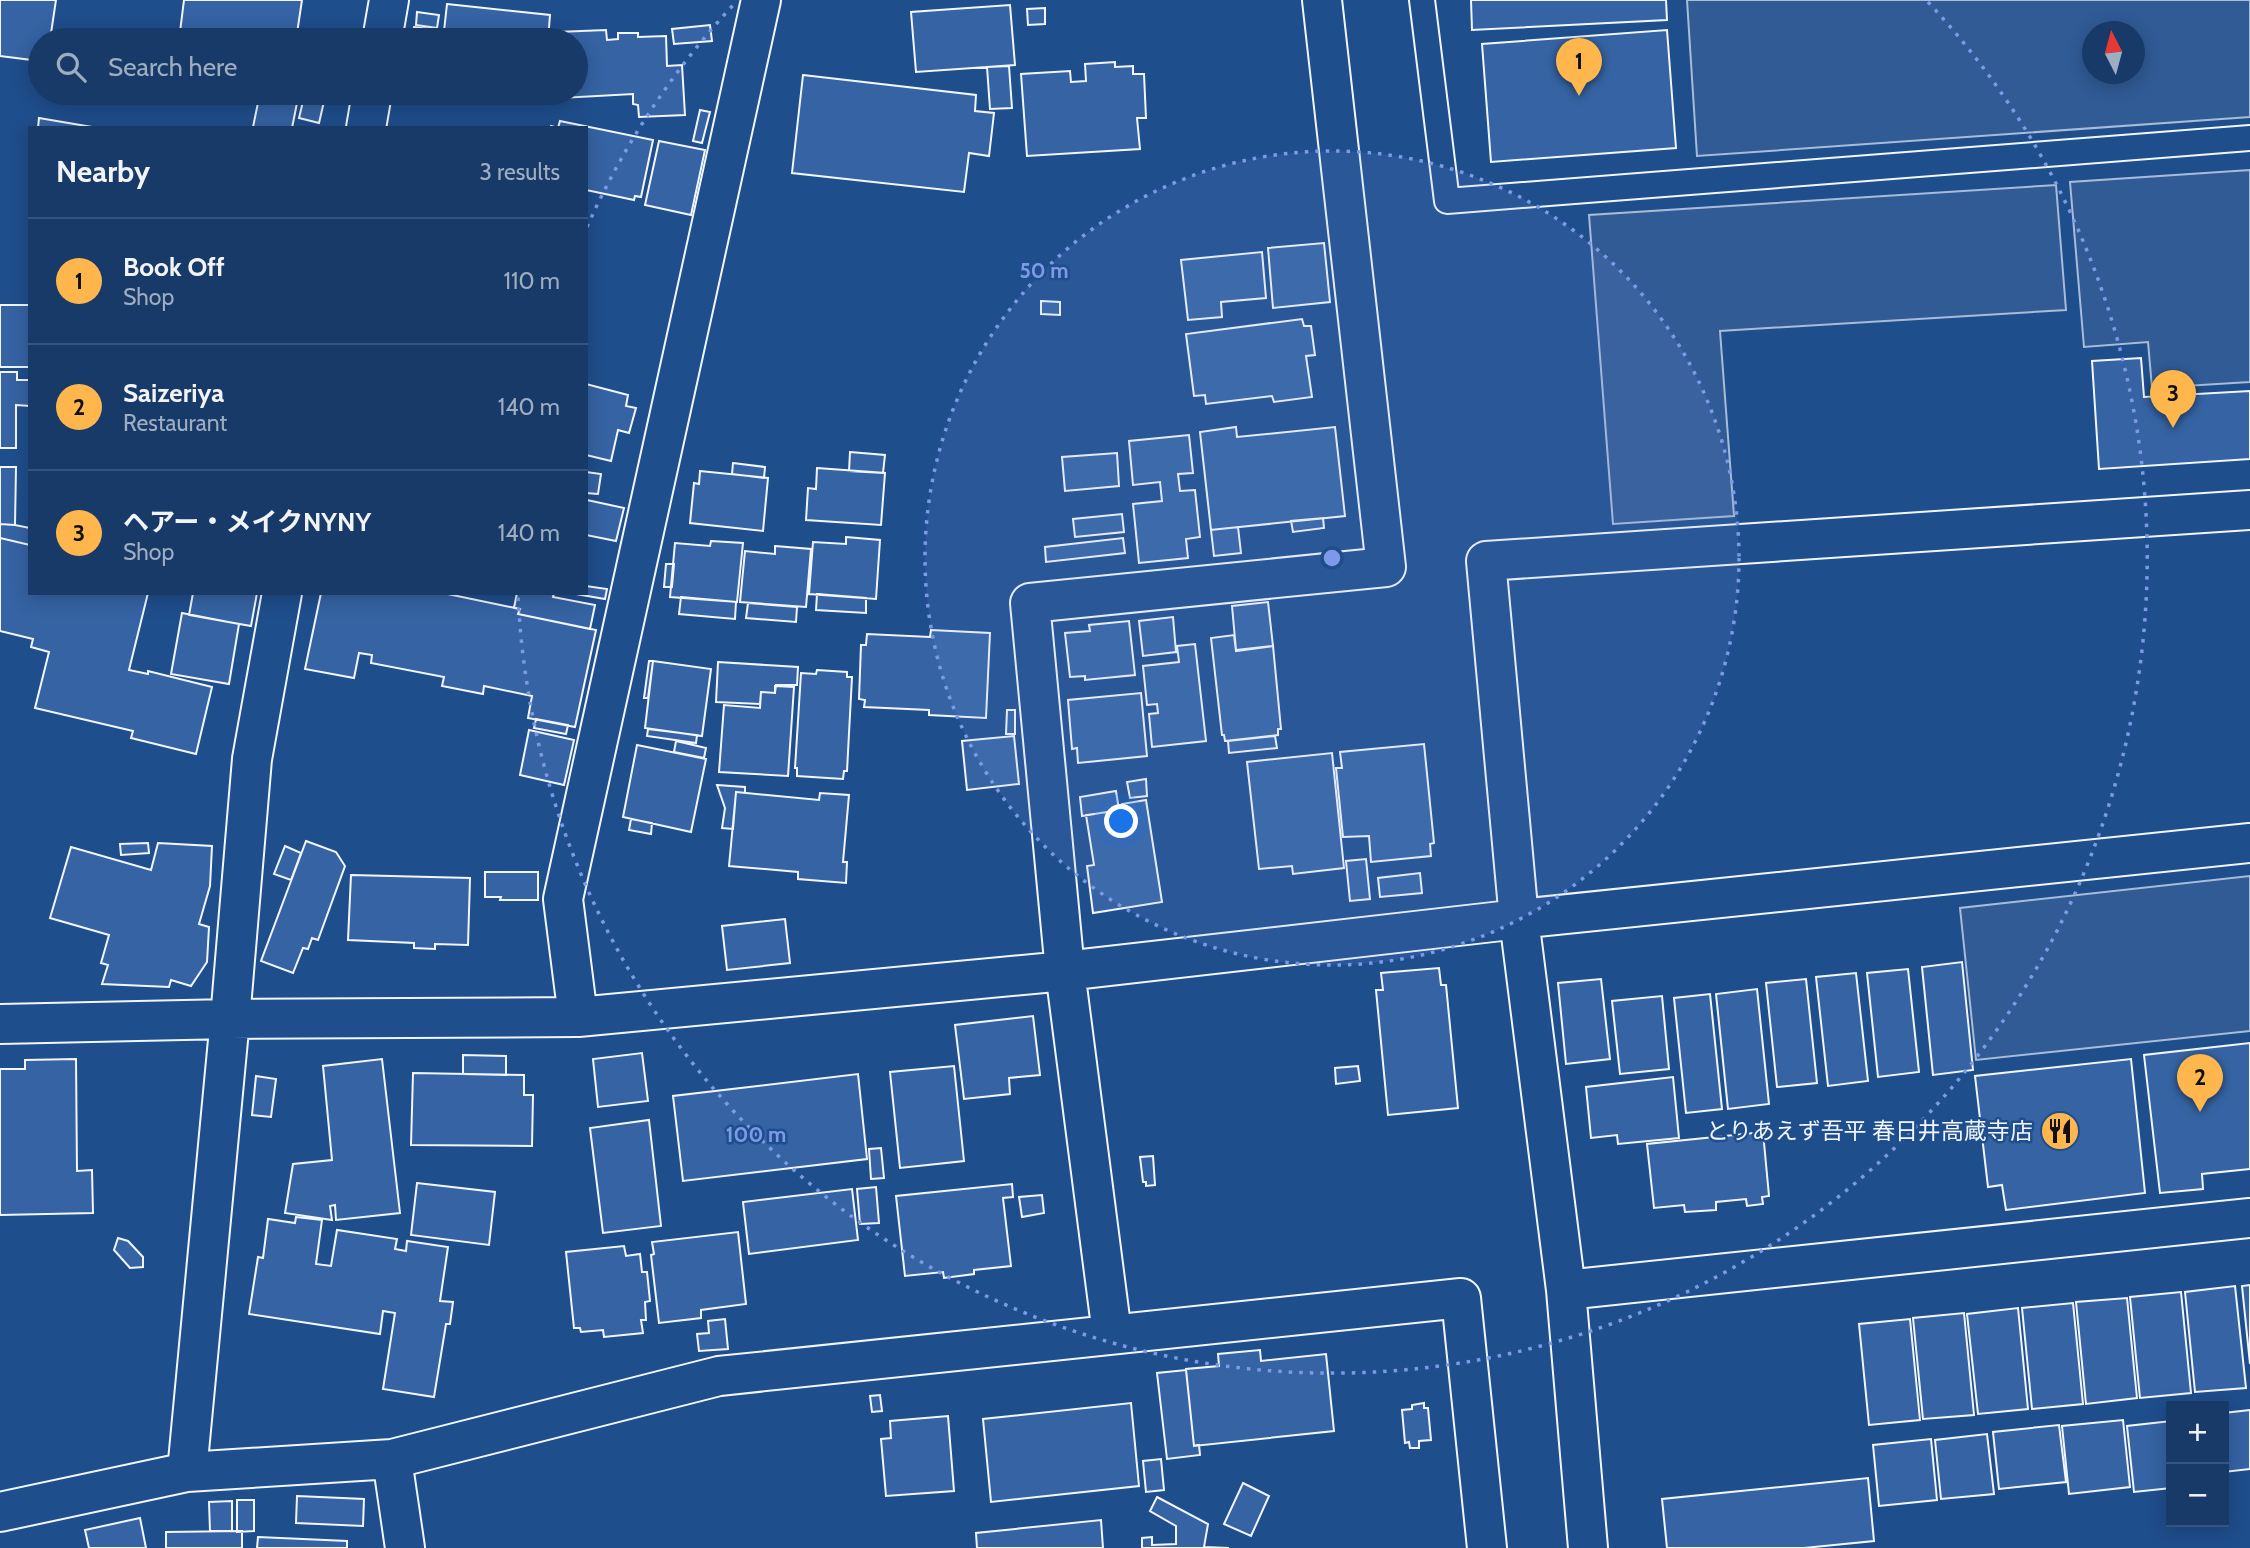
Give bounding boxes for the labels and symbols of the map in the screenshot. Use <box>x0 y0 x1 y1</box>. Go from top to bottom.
north arrow <box>2082 21 2145 84</box>
pin: 1 <box>1556 38 1602 96</box>
text: 50 m <box>1019 258 1069 283</box>
pin: 3 <box>2150 370 2196 428</box>
centre of rings <box>1320 546 1344 570</box>
your location <box>1104 804 1138 838</box>
pin: 2 <box>2177 1054 2223 1112</box>
restaurant icon: とりあえず吾平 春日井高蔵寺店 <box>2039 1110 2081 1152</box>
place label: とりあえず吾平 春日井高蔵寺店 <box>1706 1117 2033 1145</box>
text: 100 m <box>726 1122 786 1147</box>

